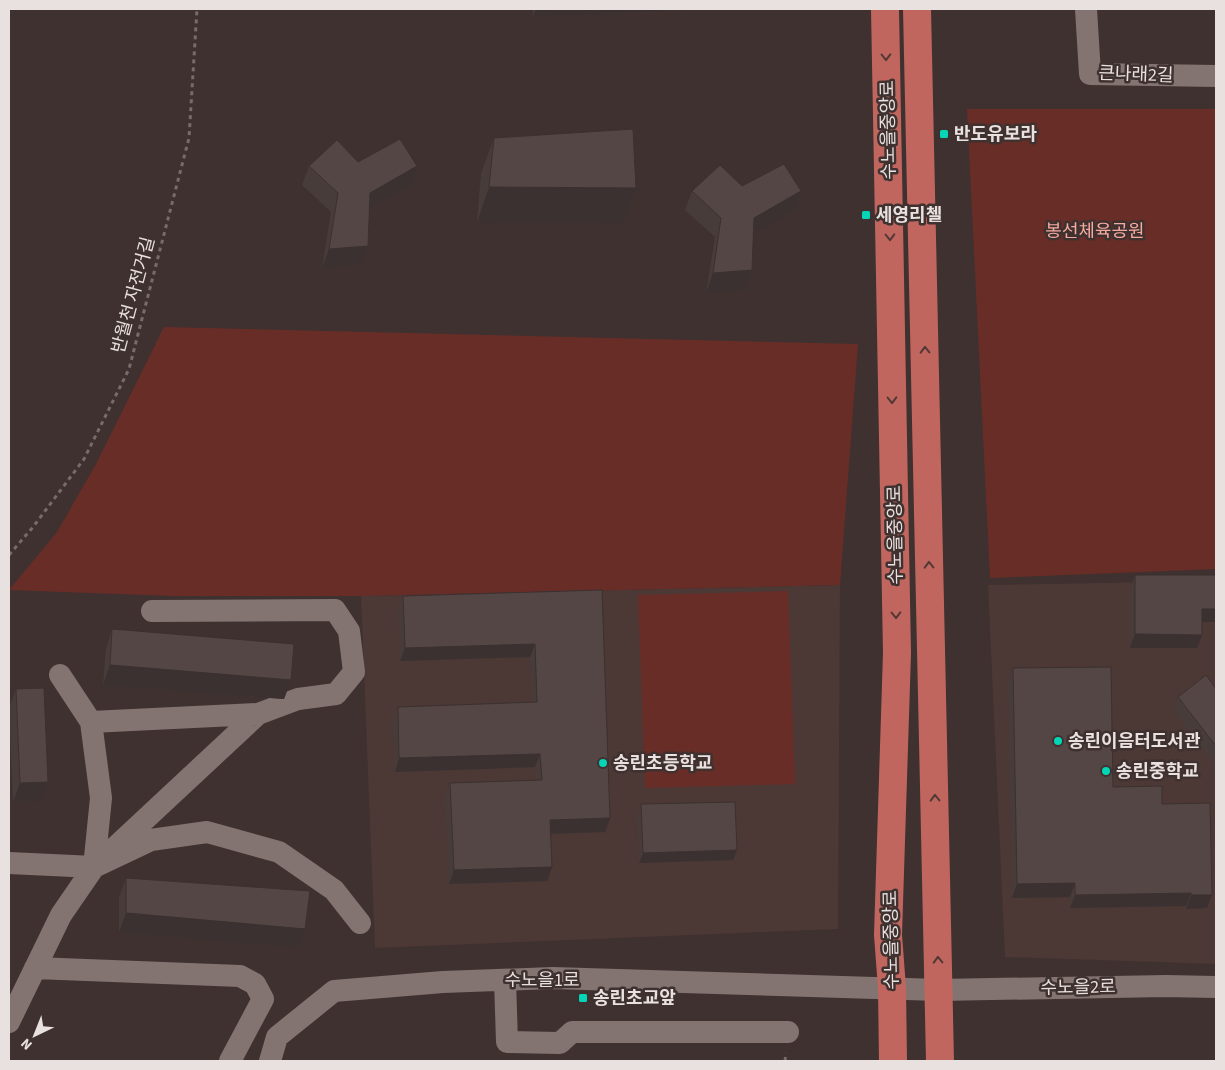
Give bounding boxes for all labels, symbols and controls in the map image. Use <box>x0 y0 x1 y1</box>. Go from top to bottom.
one-way arrow <box>881 54 892 62</box>
street label: 큰나래2길 <box>1098 61 1174 88</box>
street label: 수노을중앙로 <box>875 80 902 180</box>
place label: 반도유보라 <box>954 122 1037 147</box>
marker: 반도유보라 <box>938 128 950 140</box>
place label: 세영리첼 <box>876 203 942 228</box>
marker: 세영리첼 <box>860 209 872 221</box>
park label: 봉선체육공원 <box>1045 219 1145 244</box>
street label: 반월천 자전거길 <box>106 234 161 356</box>
one-way arrow <box>884 234 895 242</box>
one-way arrow <box>919 346 930 354</box>
one-way arrow <box>887 396 898 404</box>
street label: 수노을중앙로 <box>882 485 909 585</box>
one-way arrow <box>924 561 935 569</box>
one-way arrow <box>891 612 901 619</box>
place label: 송린이음터도서관 <box>1068 729 1201 754</box>
marker: 송린이음터도서관 <box>1052 735 1064 747</box>
place label: 송린초등학교 <box>613 751 712 776</box>
marker: 송린초등학교 <box>597 757 609 769</box>
place label: 송린중학교 <box>1116 759 1199 784</box>
marker: 송린중학교 <box>1100 765 1112 777</box>
one-way arrow <box>930 793 940 801</box>
street label: 수노을중앙로 <box>878 890 905 990</box>
one-way arrow <box>933 956 944 964</box>
street label: 수노을1로 <box>504 968 580 993</box>
street label: 수노을2로 <box>1040 974 1116 1001</box>
place label: 송린초교앞 <box>593 986 676 1011</box>
marker: 송린초교앞 <box>577 992 589 1004</box>
north arrow <box>10 1010 60 1060</box>
text: N <box>17 1033 37 1054</box>

